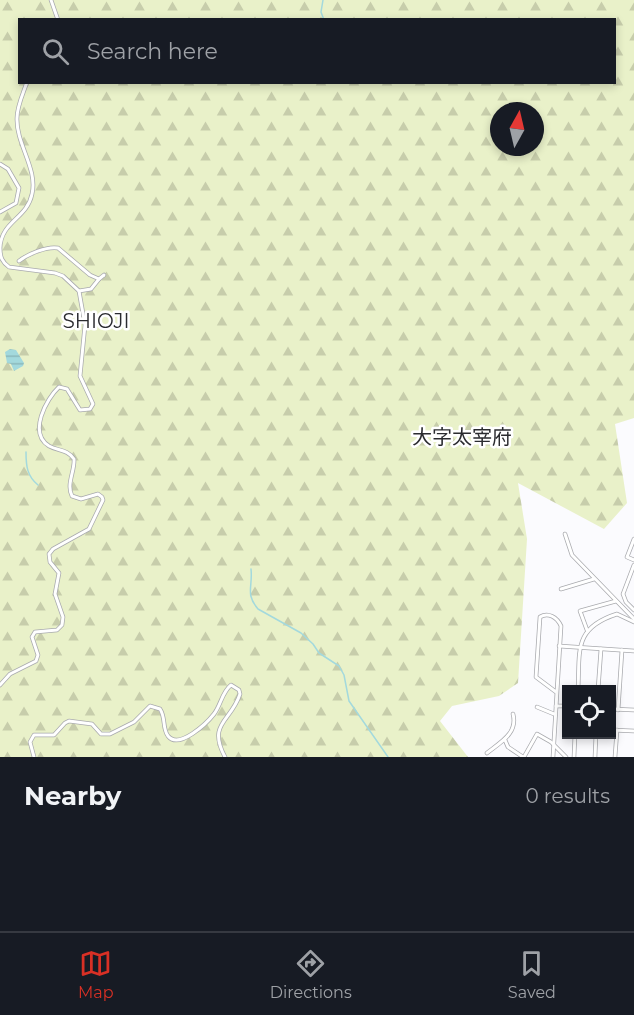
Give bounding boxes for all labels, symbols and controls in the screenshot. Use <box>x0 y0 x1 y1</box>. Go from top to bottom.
search box <box>18 18 616 84</box>
icon: search <box>39 35 72 68</box>
text: Search here <box>87 38 218 65</box>
north arrow <box>490 102 544 156</box>
district label: SHIOJI <box>62 309 130 333</box>
district label: 大字太宰府 <box>412 425 512 449</box>
map controls <box>562 685 616 739</box>
button: locate <box>562 685 616 739</box>
text: Nearby <box>24 780 121 812</box>
text: 0 results <box>525 784 610 808</box>
tab: Map <box>78 947 114 1002</box>
tab: Directions <box>270 947 352 1002</box>
tab: Saved <box>508 947 556 1002</box>

